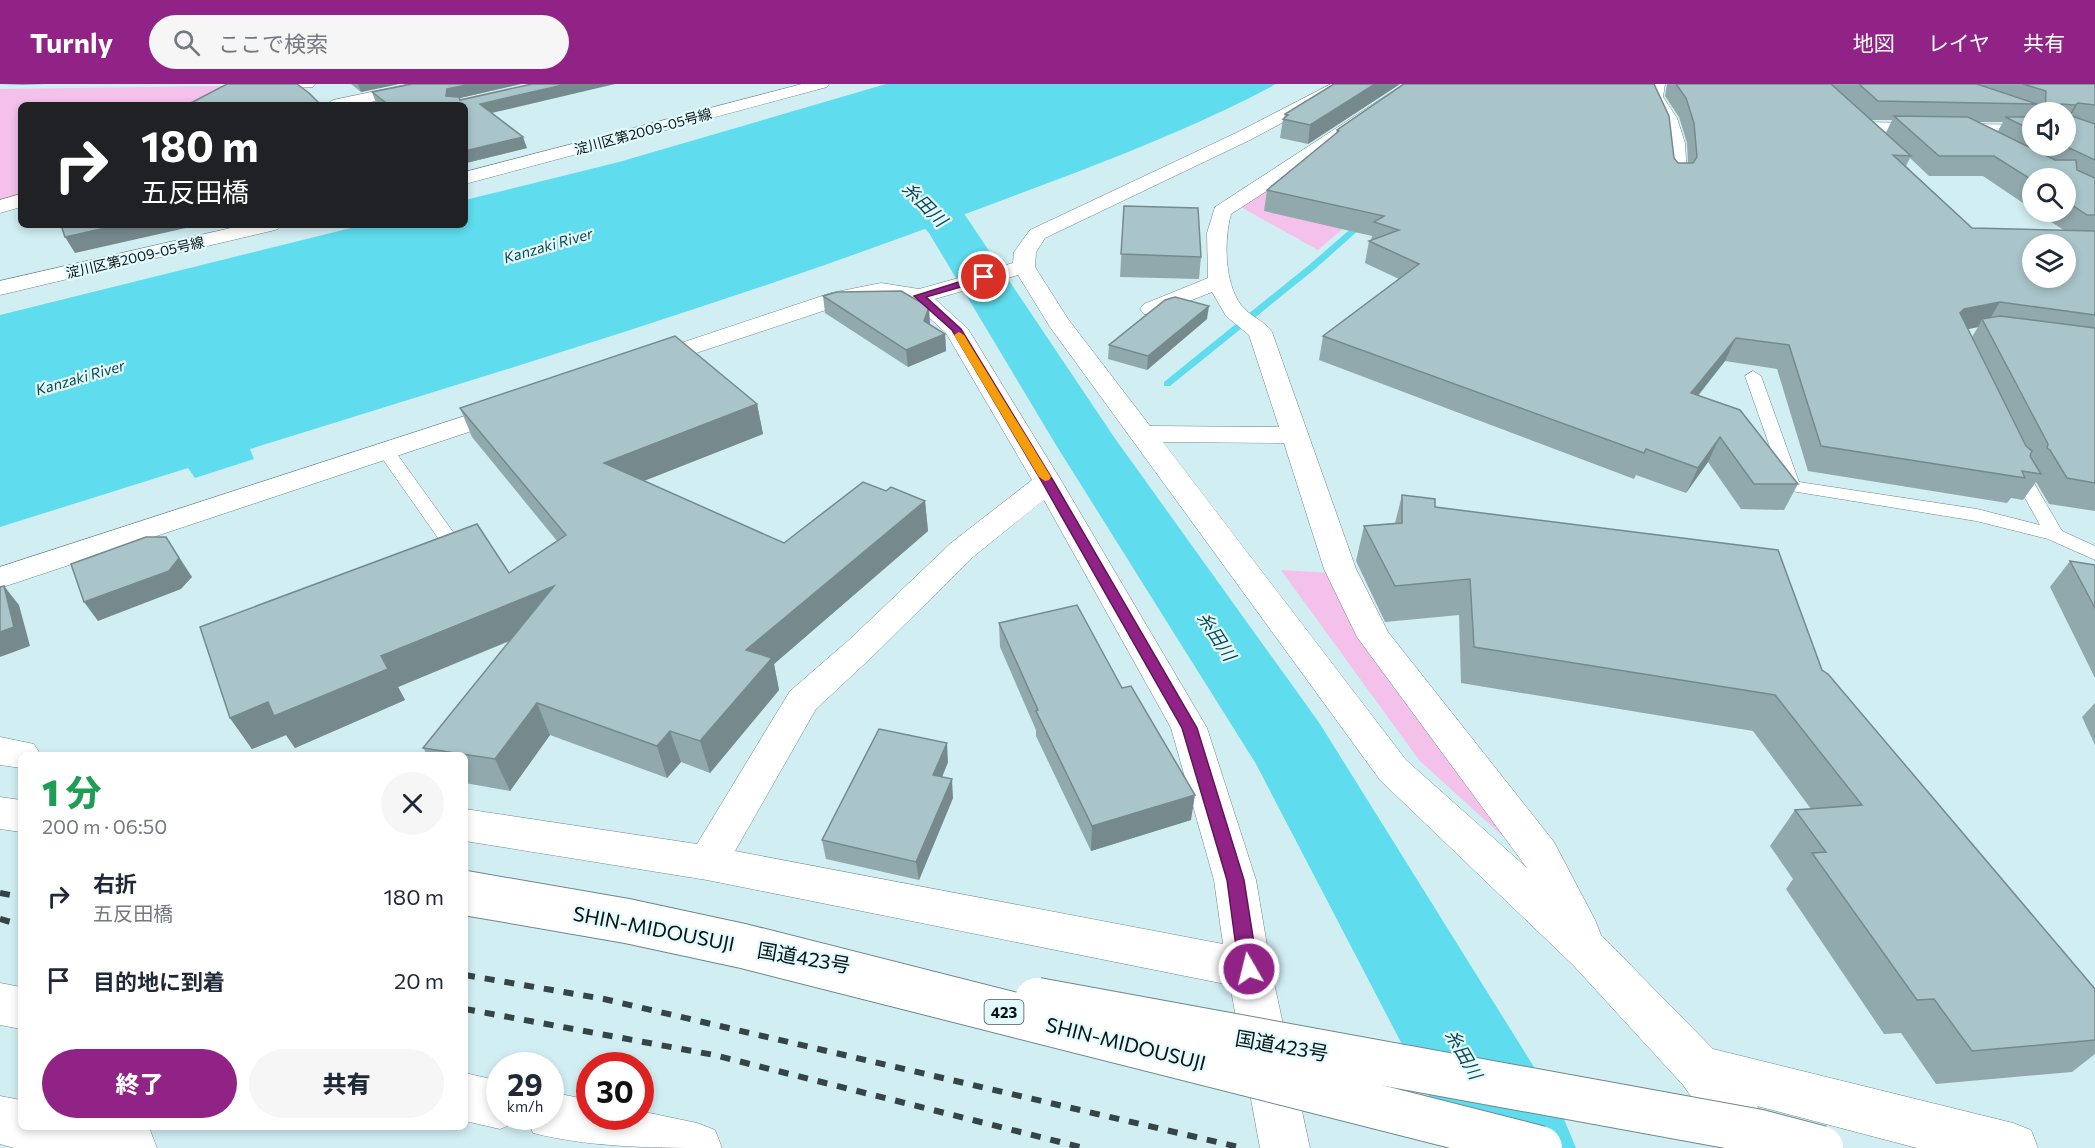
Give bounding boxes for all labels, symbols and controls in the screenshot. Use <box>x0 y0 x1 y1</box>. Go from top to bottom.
search box <box>149 15 569 69</box>
text: Turnly <box>30 25 113 59</box>
icon: search <box>170 26 203 59</box>
text: ここで検索 <box>218 30 328 57</box>
text: 地図 <box>1853 30 1895 55</box>
text: レイヤ <box>1928 30 1990 55</box>
text: 共有 <box>2023 30 2065 55</box>
map controls <box>2022 102 2076 288</box>
button: sound <box>2022 102 2076 156</box>
street label: 淀川区第2009-05号線 <box>572 104 714 158</box>
text: 180 m <box>141 119 259 171</box>
icon: right <box>42 126 120 204</box>
button: search <box>2022 168 2076 222</box>
text: 五反田橋 <box>141 175 249 208</box>
water label: 糸田川 <box>898 177 953 232</box>
water label: Kanzaki River <box>501 223 596 266</box>
street label: 淀川区第2009-05号線 <box>64 233 206 281</box>
button: layers <box>2022 234 2076 288</box>
pin <box>958 251 1009 302</box>
icon: arrive <box>967 260 1000 293</box>
water label: Kanzaki River <box>33 355 128 398</box>
water label: 糸田川 <box>1193 607 1242 666</box>
text: 1 分 <box>42 769 102 813</box>
button: close <box>381 772 444 835</box>
text: 200 m · 06:50 <box>42 814 167 838</box>
text: 右折 <box>93 870 137 897</box>
icon: right <box>42 880 75 913</box>
text: 180 m <box>383 883 444 910</box>
text: 五反田橋 <box>93 901 173 925</box>
street label: SHIN-MIDOUSUJI <box>571 901 737 955</box>
street label: 国道423号 <box>756 937 852 977</box>
position arrow <box>1217 937 1281 1001</box>
icon: arrive <box>42 964 75 997</box>
text: 20 m <box>394 967 444 994</box>
text: 目的地に到着 <box>93 968 225 995</box>
road number: 423 <box>984 1000 1024 1024</box>
street label: SHIN-MIDOUSUJI <box>1044 1012 1208 1074</box>
street label: 国道423号 <box>1234 1025 1330 1065</box>
water label: 糸田川 <box>1441 1025 1488 1085</box>
button: 終了 <box>42 1049 237 1118</box>
button: 共有 <box>249 1049 444 1118</box>
speed limit sign: 30 <box>576 1052 654 1130</box>
text: 29 <box>507 1065 543 1102</box>
text: km/h <box>507 1097 543 1115</box>

